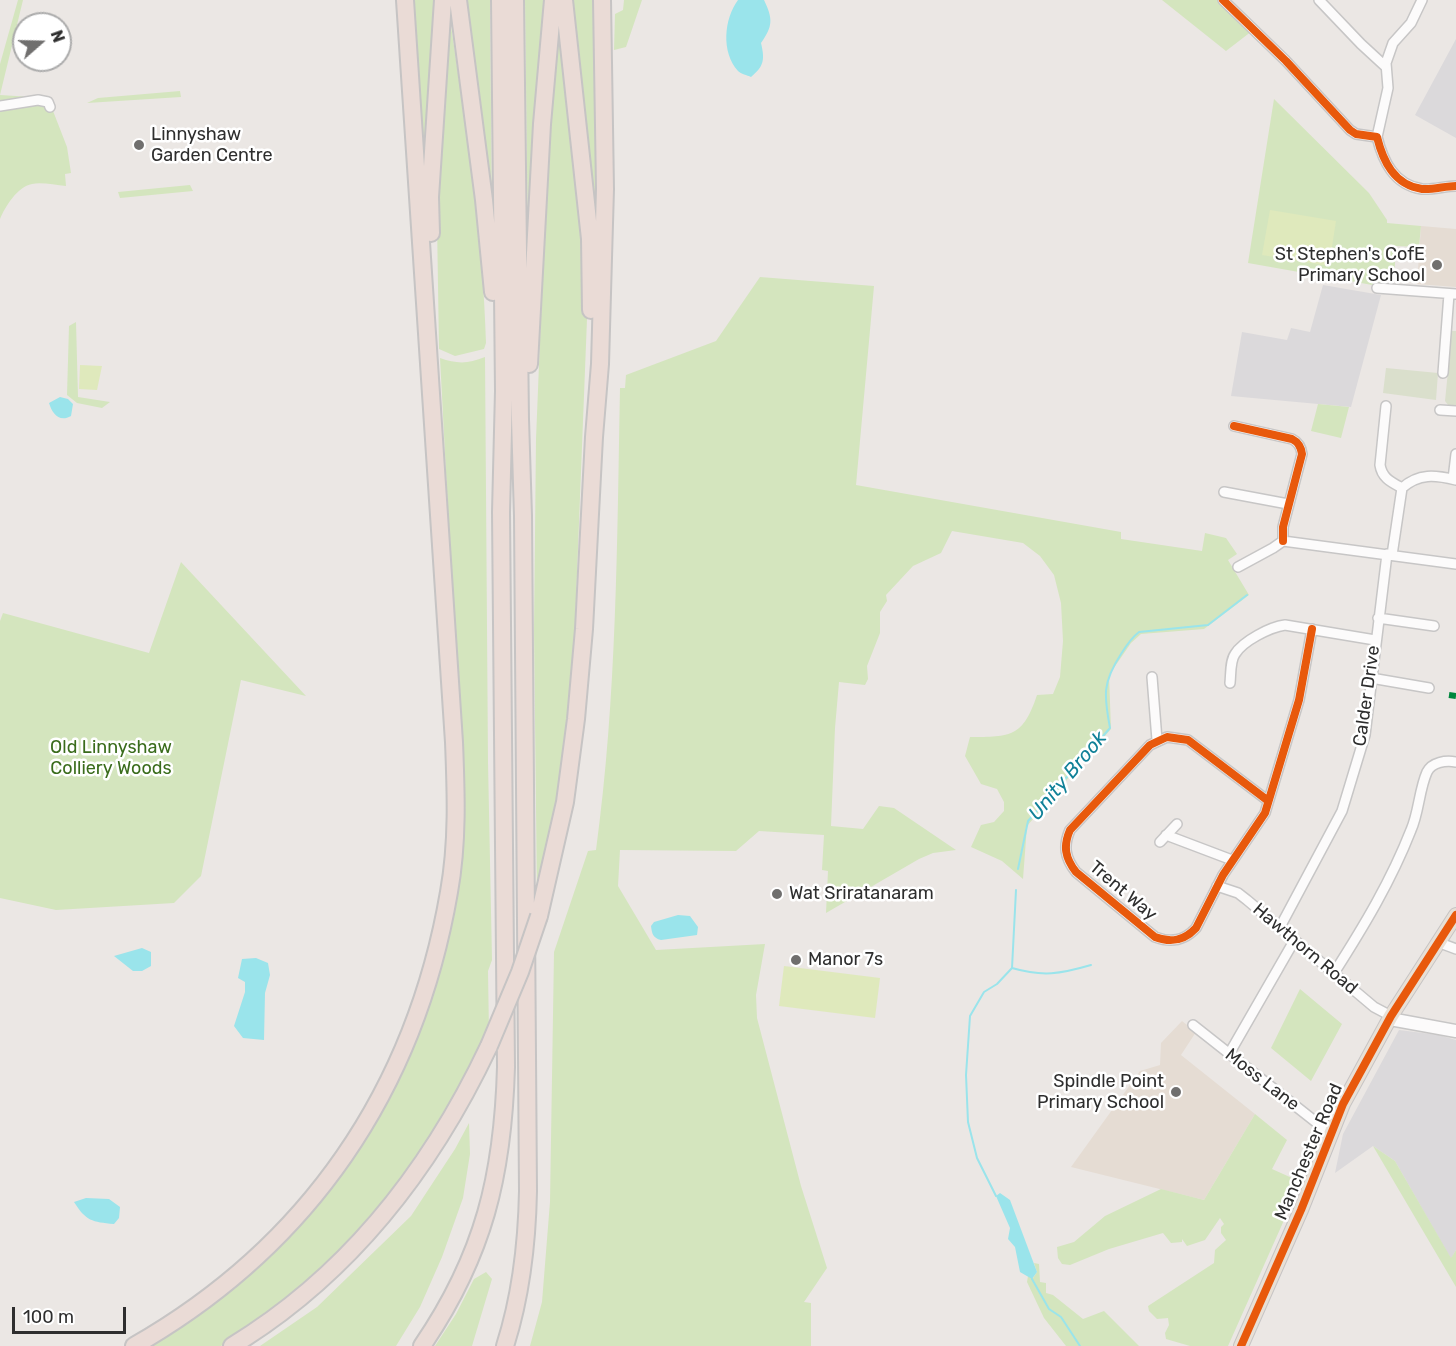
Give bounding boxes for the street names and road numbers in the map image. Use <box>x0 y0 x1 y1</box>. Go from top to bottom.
street label: Calder Drive <box>1349 644 1385 748</box>
street label: Trent Way <box>1085 856 1161 926</box>
street label: Hawthorn Road <box>1248 899 1362 999</box>
street label: Moss Lane <box>1221 1044 1303 1116</box>
street label: Manchester Road <box>1270 1080 1348 1224</box>

